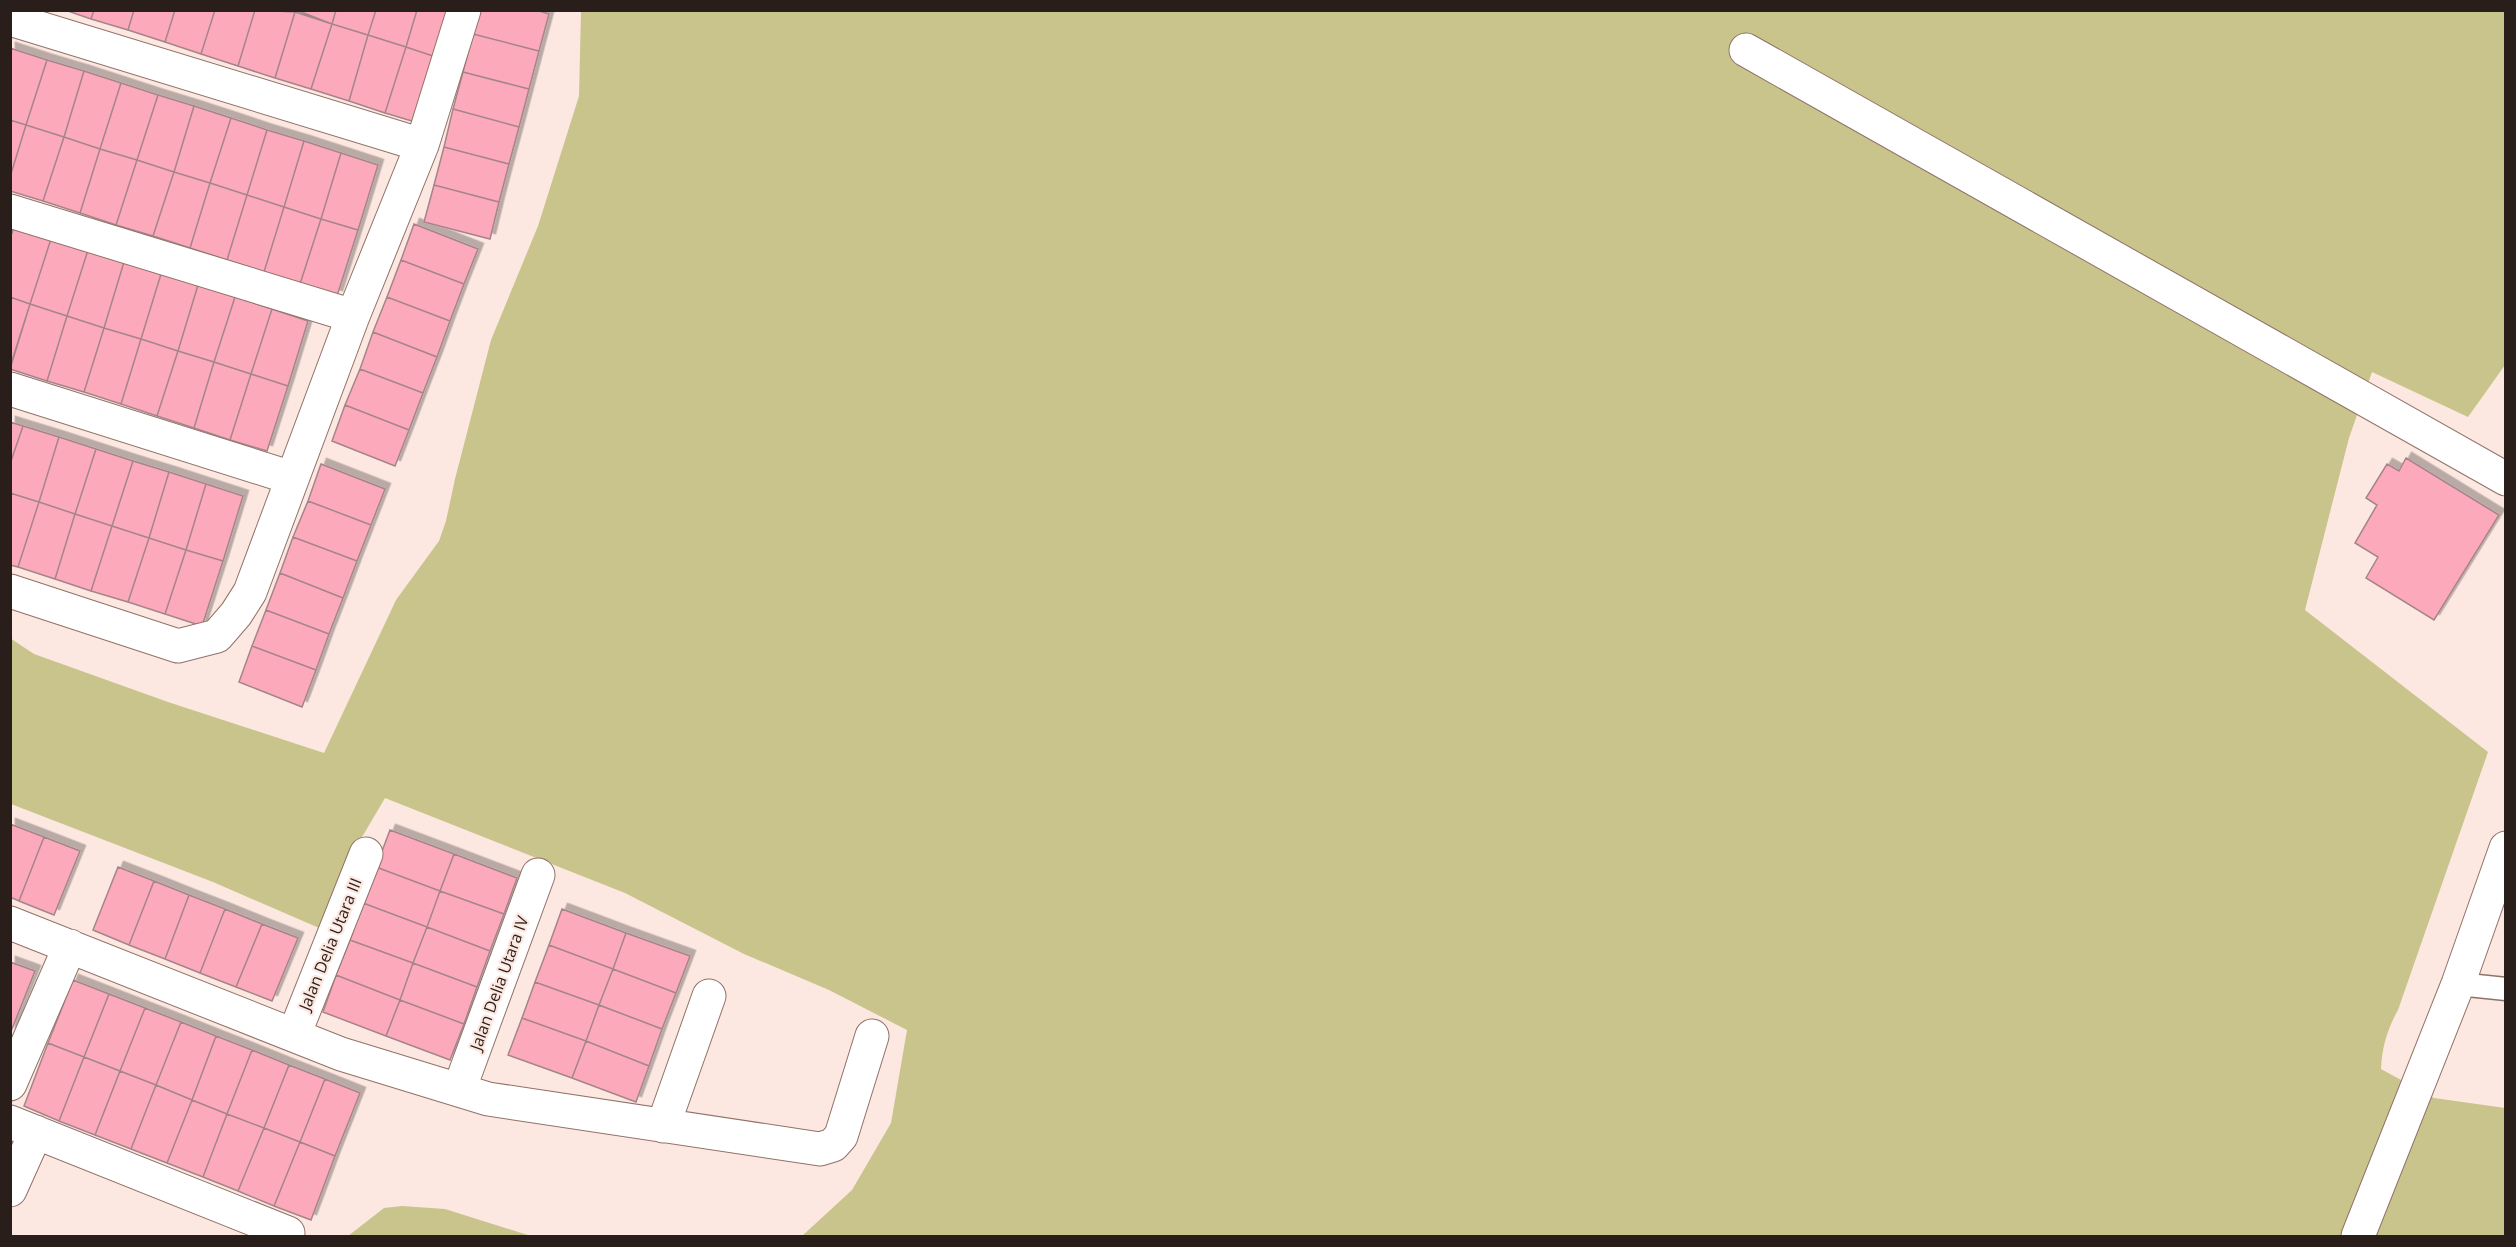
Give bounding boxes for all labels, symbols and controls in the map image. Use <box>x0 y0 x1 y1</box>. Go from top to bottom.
street label: Jalan Delia Utara III <box>293 874 367 1015</box>
street label: Jalan Delia Utara IV <box>464 912 534 1055</box>

